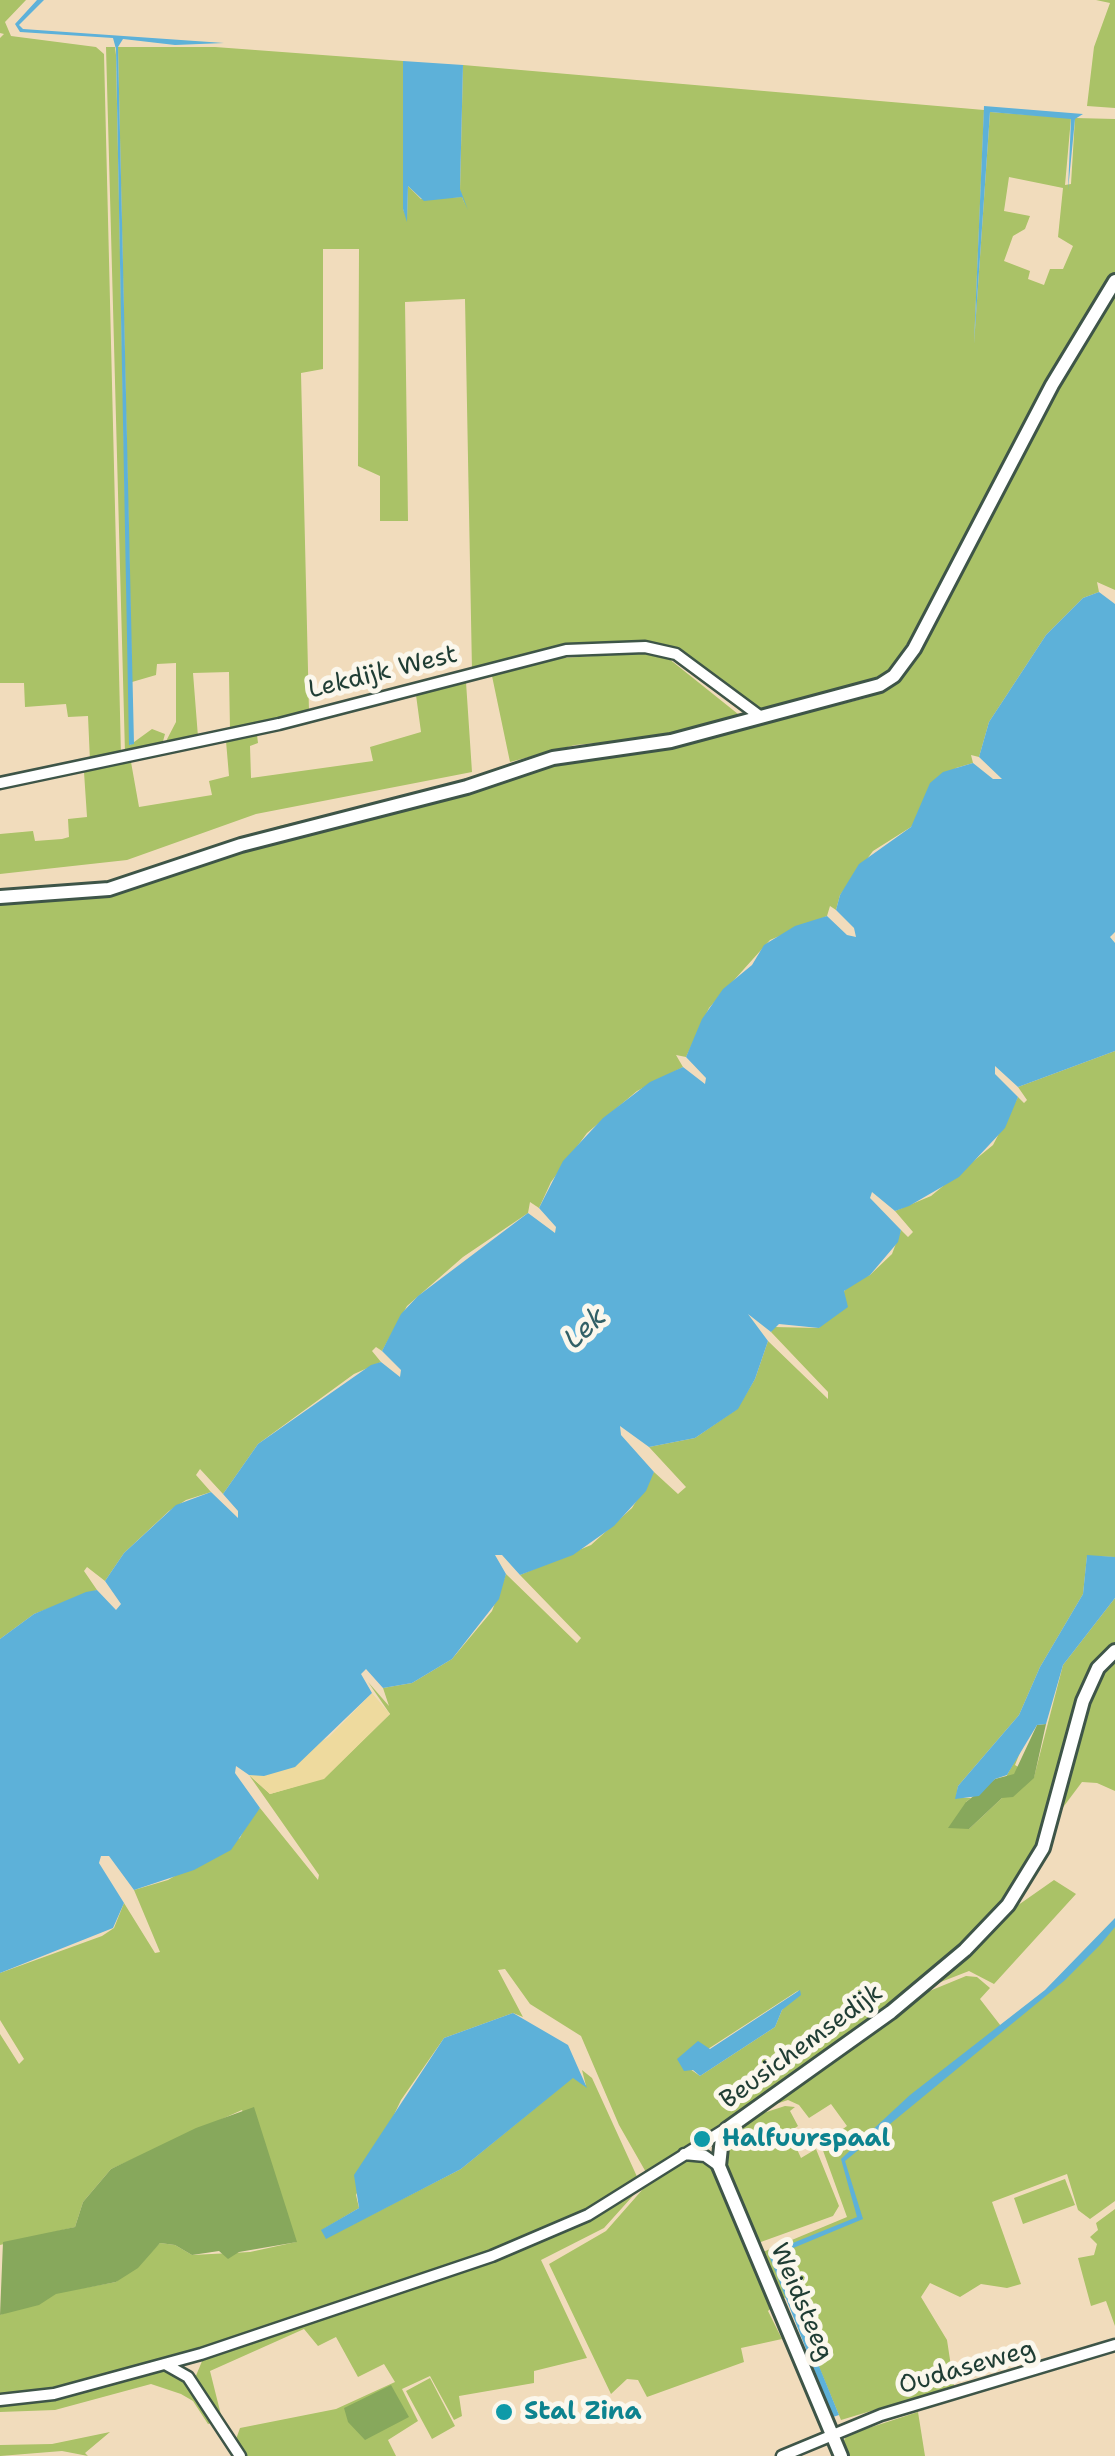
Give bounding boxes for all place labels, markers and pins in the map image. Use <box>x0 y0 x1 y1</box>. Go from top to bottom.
place label: Halfuurspaal <box>722 2124 890 2154</box>
marker: Halfuurspaal <box>691 2128 713 2150</box>
place label: Stal Zina <box>524 2397 641 2427</box>
marker: Stal Zina <box>493 2401 515 2423</box>

